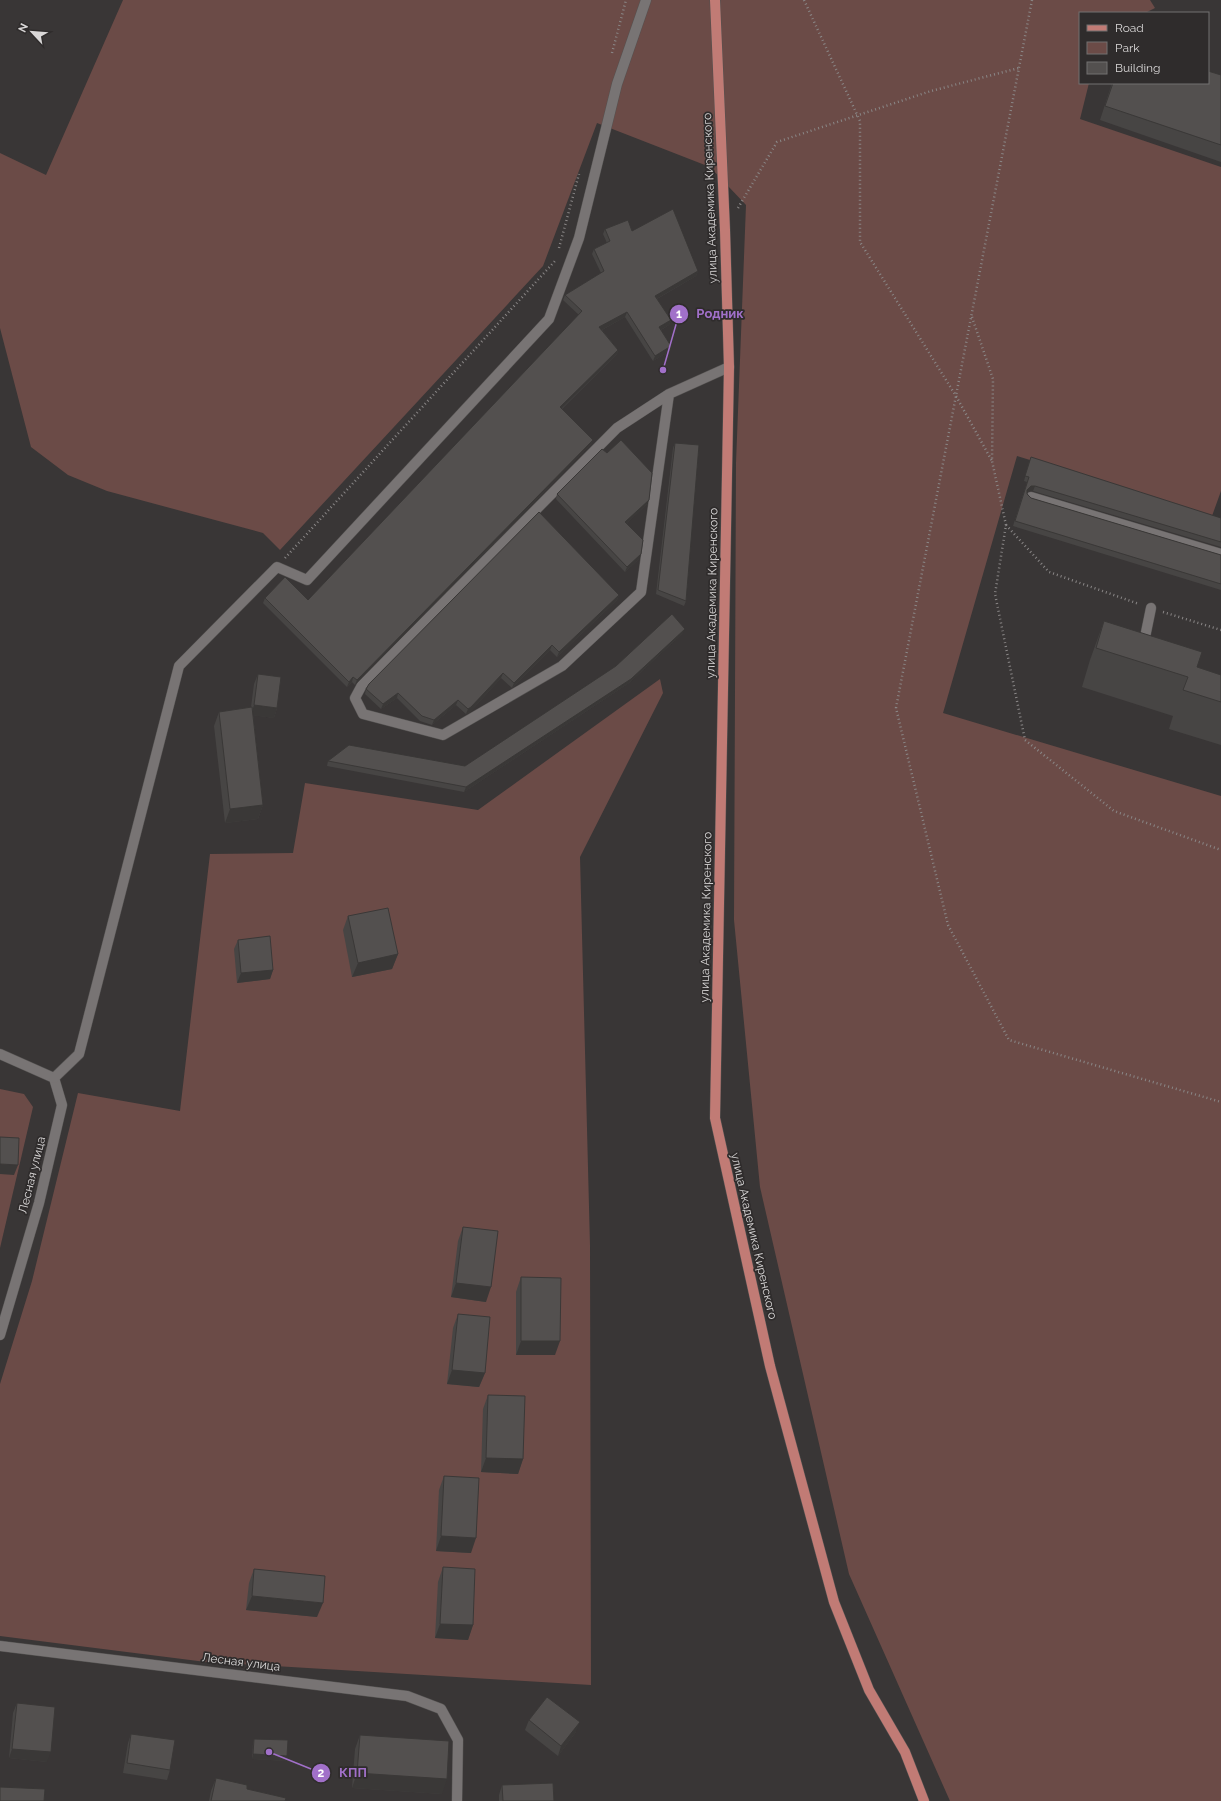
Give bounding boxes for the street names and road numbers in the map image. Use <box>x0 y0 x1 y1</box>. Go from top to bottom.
street label: улица Академика Киренского <box>700 112 720 284</box>
street label: улица Академика Киренского <box>704 508 720 678</box>
street label: улица Академика Киренского <box>698 832 714 1002</box>
street label: Лесная улица <box>16 1135 48 1215</box>
street label: улица Академика Киренского <box>728 1151 780 1321</box>
street label: Лесная улица <box>201 1650 281 1674</box>

